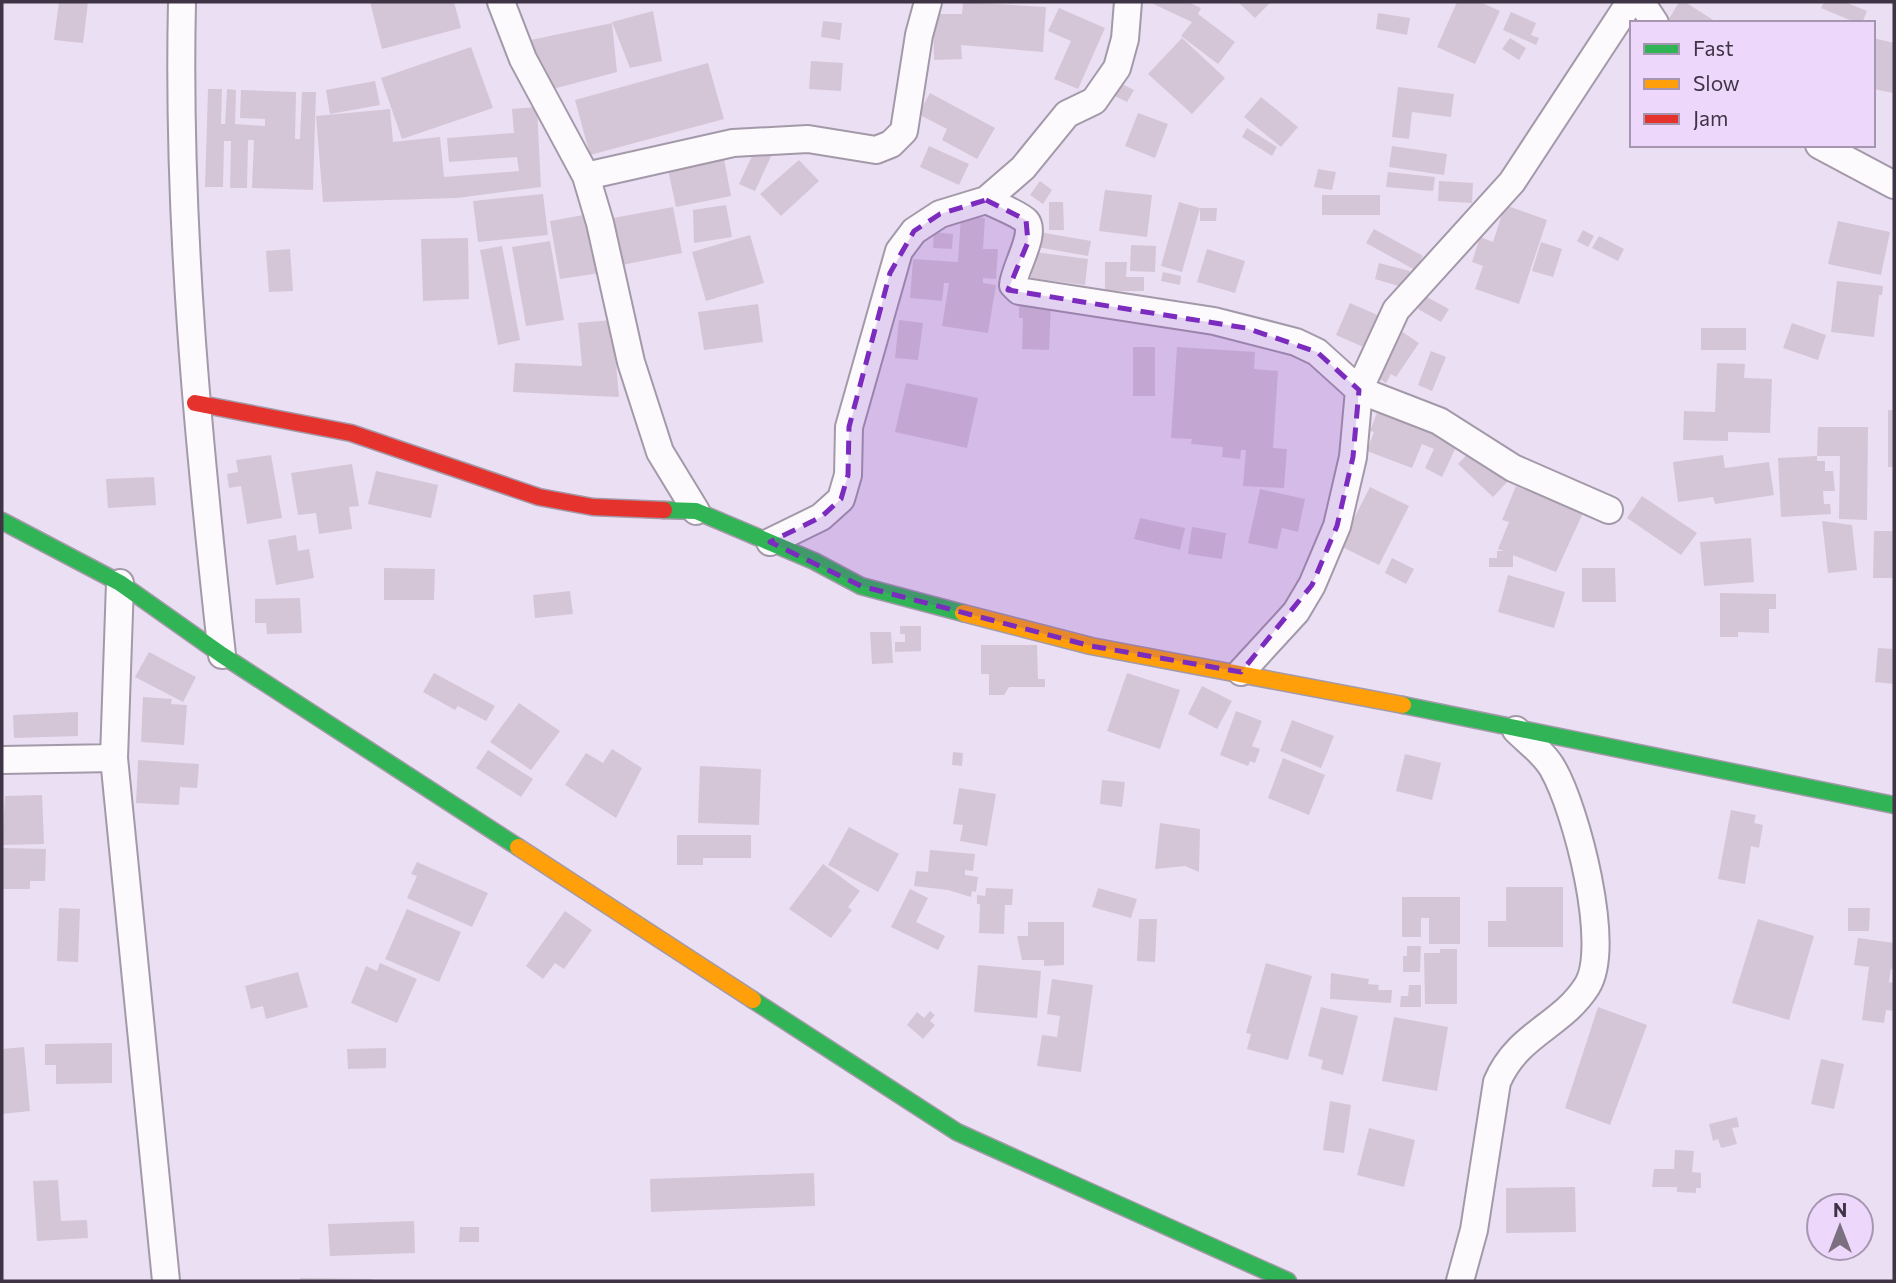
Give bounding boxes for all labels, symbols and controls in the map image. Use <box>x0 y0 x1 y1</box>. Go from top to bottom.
legend <box>1630 21 1875 147</box>
text: Fast <box>1693 35 1734 60</box>
text: Slow <box>1693 70 1740 95</box>
text: Jam <box>1693 105 1728 130</box>
north arrow <box>1805 1192 1875 1262</box>
text: N <box>1833 1198 1847 1221</box>

